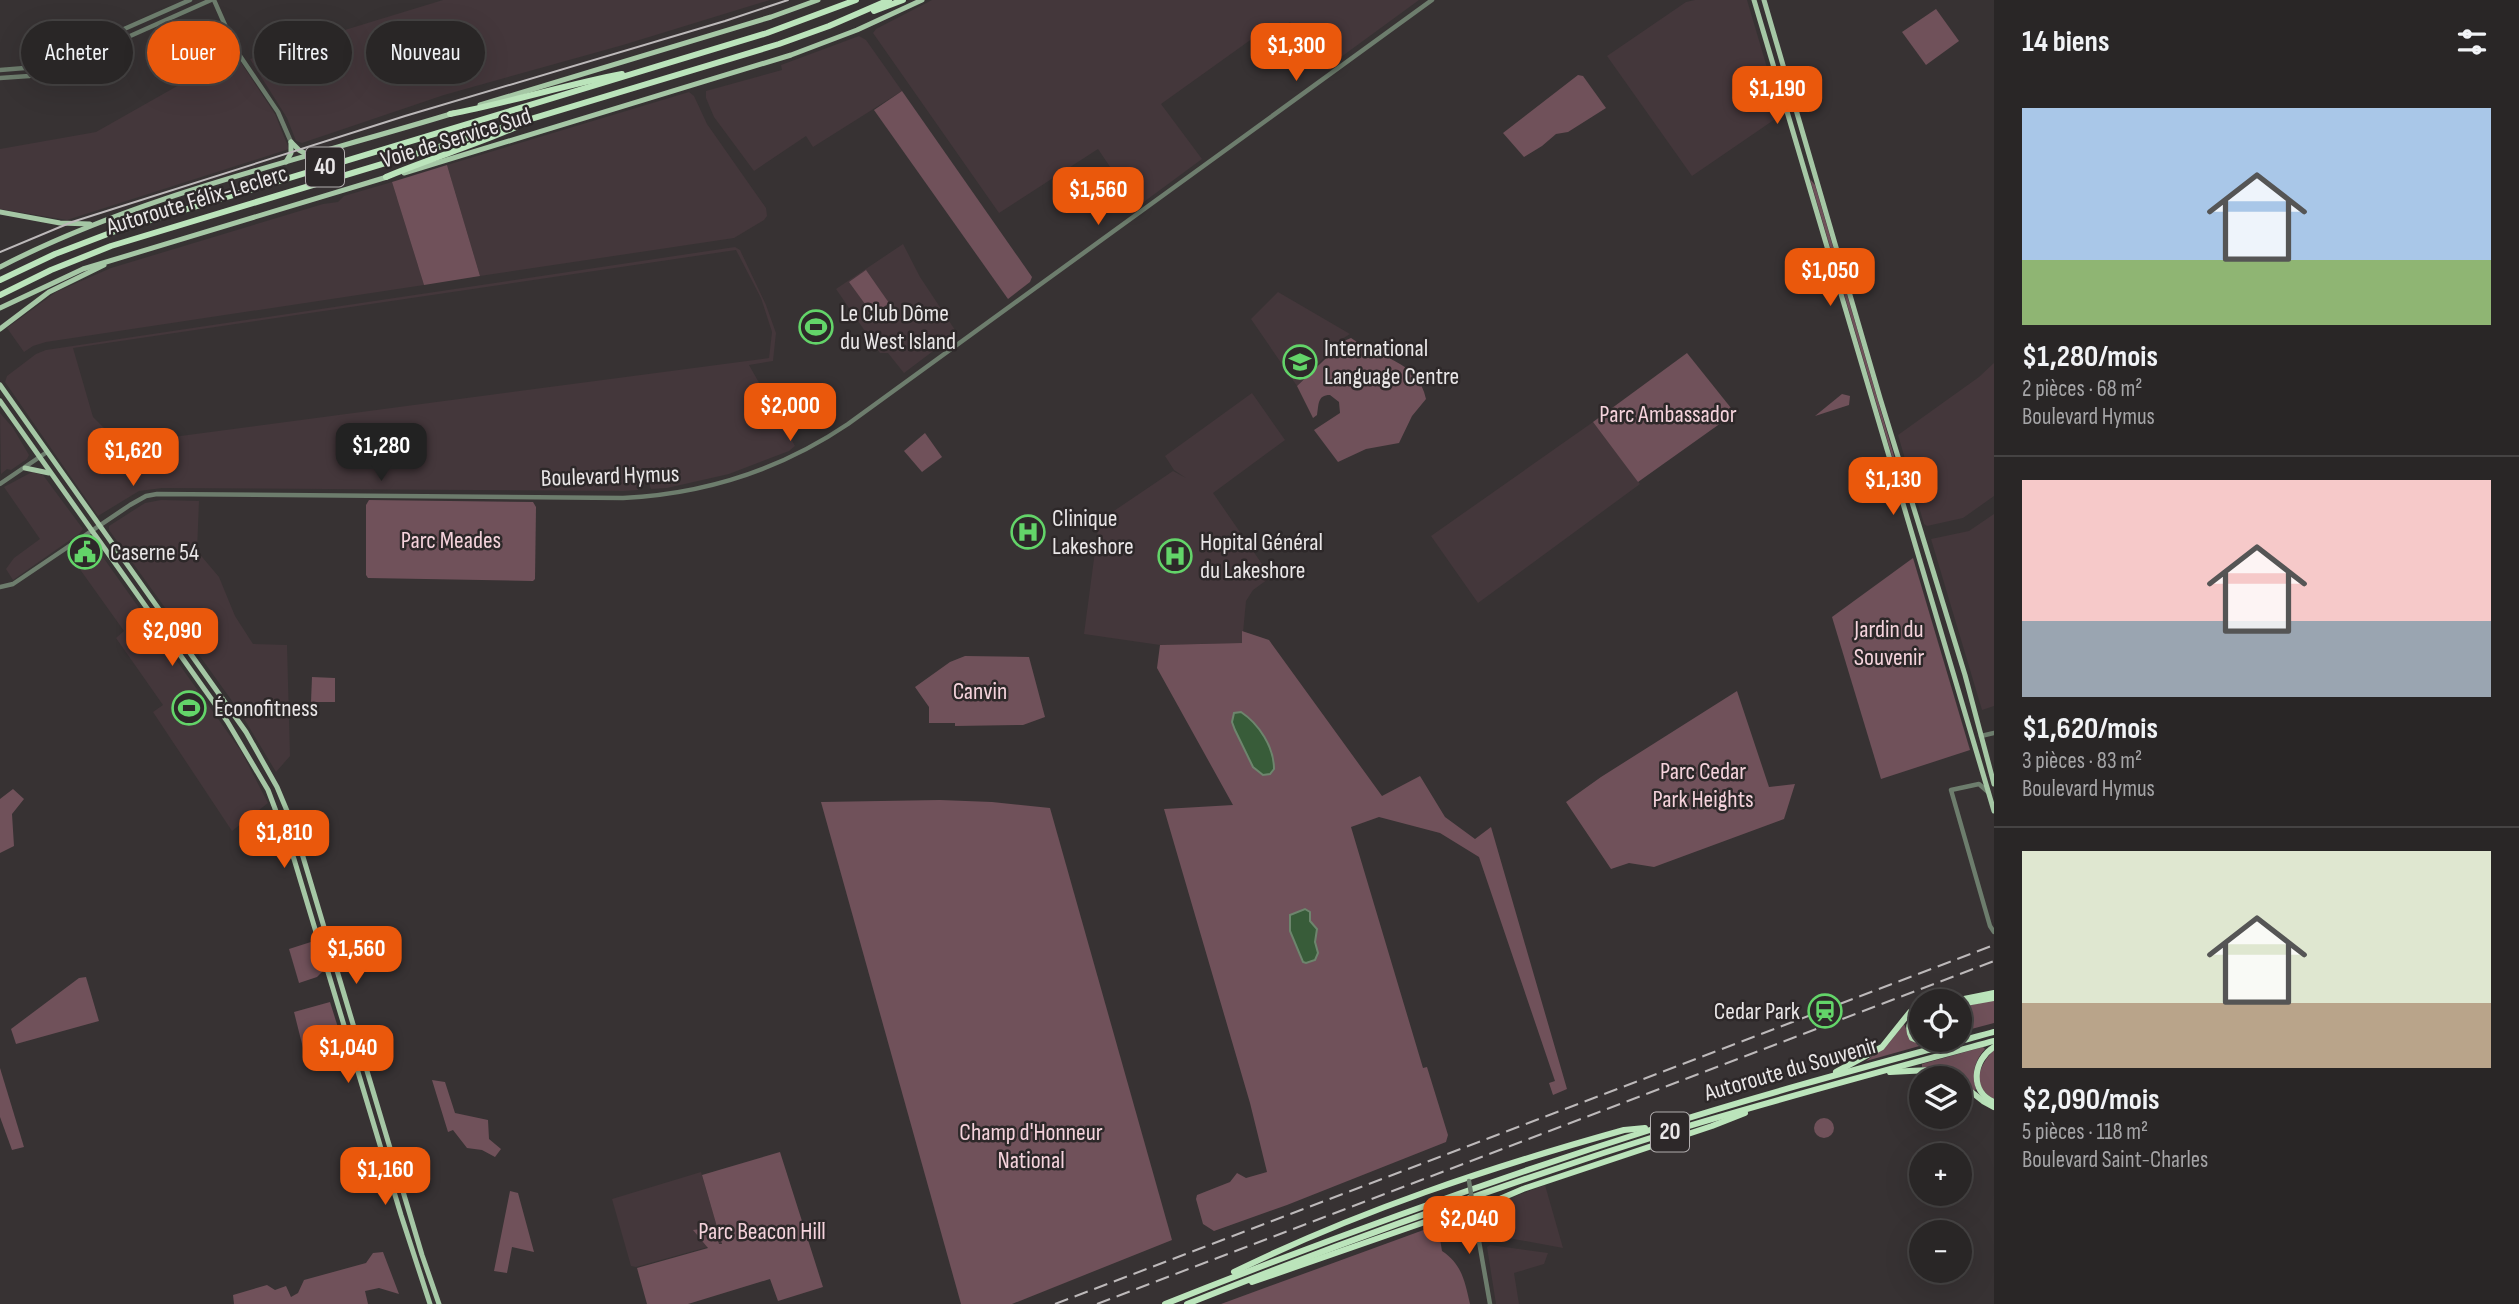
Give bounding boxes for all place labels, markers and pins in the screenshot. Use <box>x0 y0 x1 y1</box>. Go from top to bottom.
pin: $1,300 <box>1239 24 1353 83</box>
pin: $1,190 <box>1720 66 1834 126</box>
pin: $1,560 <box>1041 168 1155 227</box>
pin: $1,050 <box>1773 248 1887 308</box>
place label: Le Club Dôme du West Island <box>840 299 956 356</box>
sports icon: Le Club Dôme du West Island <box>797 308 835 346</box>
place label: International Language Centre <box>1324 334 1459 391</box>
school or university icon: International Language Centre <box>1281 343 1319 381</box>
pin: $2,000 <box>733 384 847 443</box>
pin: $1,280 <box>324 424 438 483</box>
pin: $1,620 <box>76 428 190 488</box>
pin: $1,130 <box>1836 458 1950 517</box>
place label: Clinique Lakeshore <box>1052 504 1134 561</box>
hospital icon: Clinique Lakeshore <box>1009 513 1047 551</box>
place label: Hopital Général du Lakeshore <box>1200 528 1323 585</box>
public building icon: Caserne 54 <box>66 533 104 571</box>
hospital icon: Hopital Général du Lakeshore <box>1156 537 1194 575</box>
place label: Caserne 54 <box>110 538 199 567</box>
pin: $2,090 <box>115 608 229 668</box>
sports icon: Éconofitness <box>170 689 208 727</box>
place label: Éconofitness <box>214 694 318 723</box>
pin: $1,810 <box>227 810 341 870</box>
pin: $1,560 <box>299 926 413 986</box>
station icon: Cedar Park <box>1806 992 1844 1030</box>
place label: Cedar Park <box>1714 997 1800 1026</box>
pin: $1,040 <box>291 1026 405 1085</box>
pin: $1,160 <box>328 1148 442 1207</box>
pin: $2,040 <box>1412 1196 1526 1256</box>

